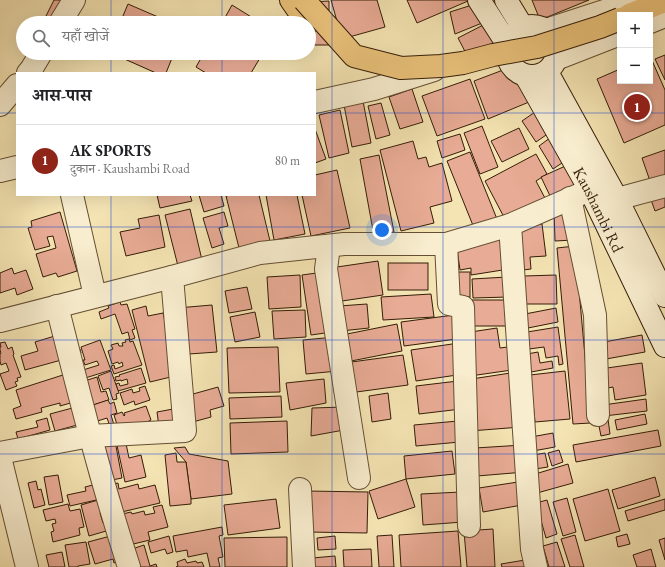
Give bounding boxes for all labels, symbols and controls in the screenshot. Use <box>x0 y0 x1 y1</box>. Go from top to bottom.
map controls <box>617 12 653 84</box>
button: + <box>617 12 653 48</box>
search box <box>16 16 316 60</box>
text: यहाँ खोजें <box>62 26 109 45</box>
icon: search <box>30 27 52 49</box>
button: − <box>617 48 653 84</box>
text: आस-पास <box>32 84 91 106</box>
pin: 1 <box>624 92 650 122</box>
text: AK SPORTS <box>70 141 151 160</box>
text: 1 <box>42 152 48 169</box>
text: 80 m <box>275 152 300 169</box>
text: दुकान · Kaushambi Road <box>70 160 190 177</box>
street label: Kaushambi Rd <box>569 163 629 256</box>
your location <box>372 220 392 240</box>

